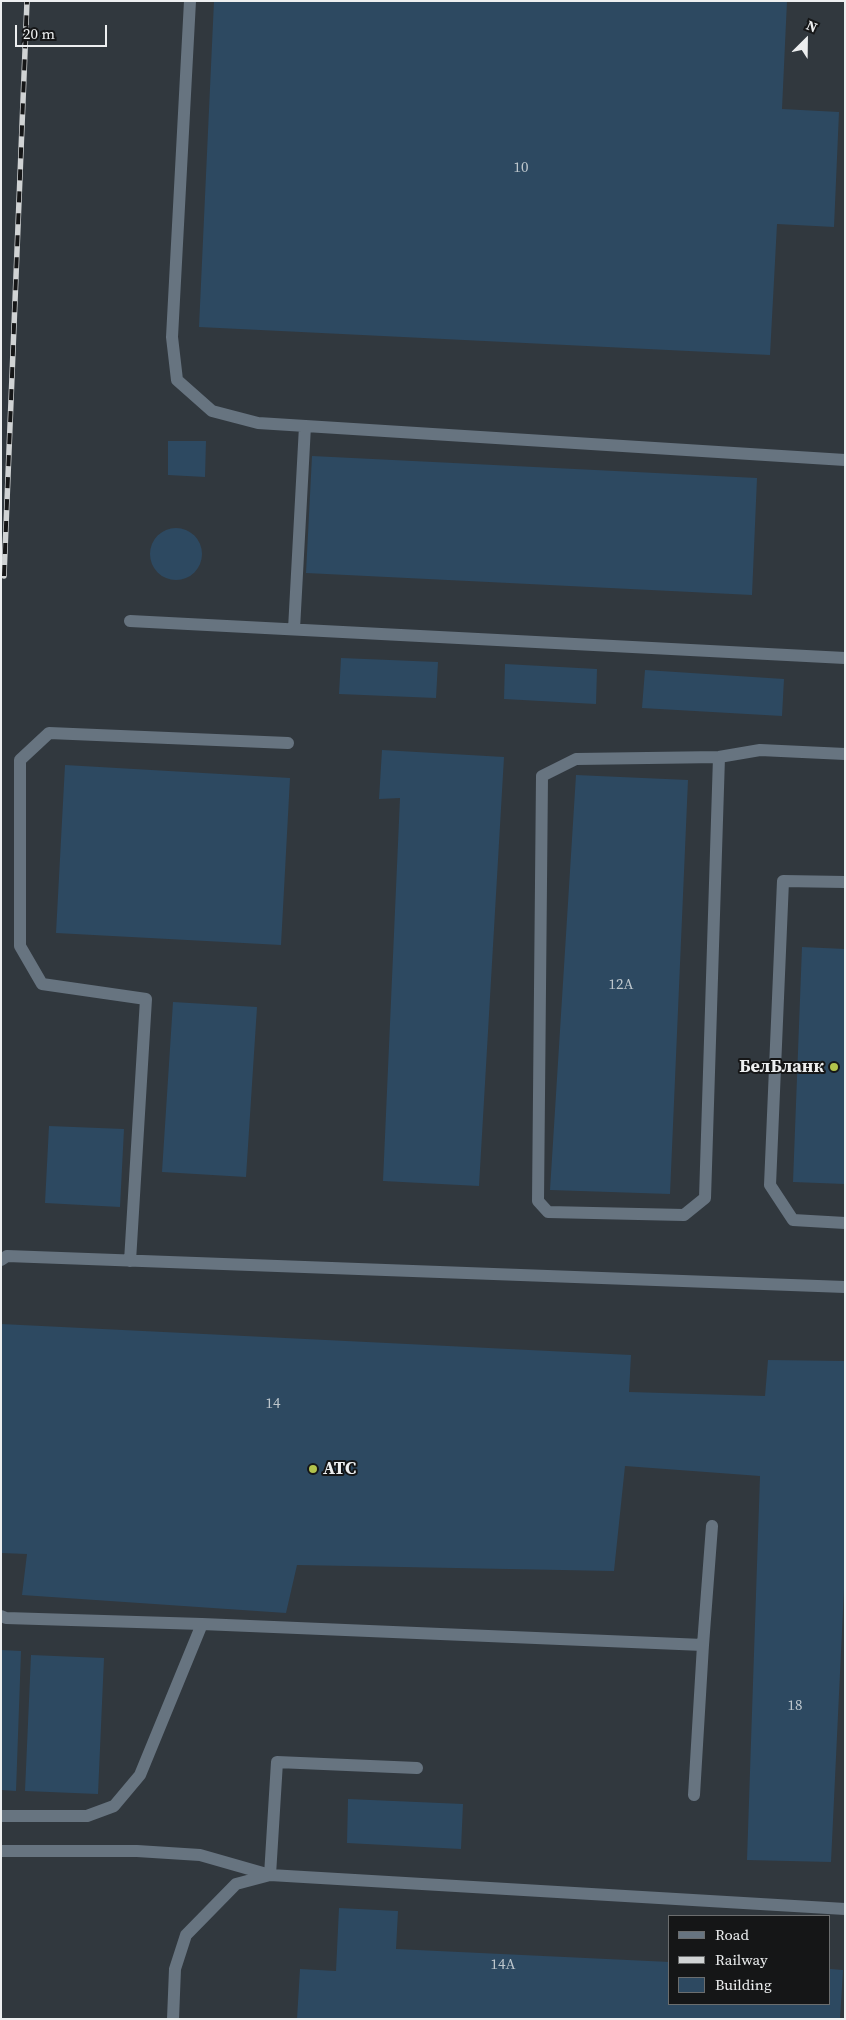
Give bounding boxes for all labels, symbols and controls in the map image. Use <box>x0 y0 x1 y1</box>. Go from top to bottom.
scale bar <box>18 15 110 47</box>
north arrow <box>781 15 831 65</box>
text: N <box>803 15 820 37</box>
text: 20 m <box>23 23 55 44</box>
house number: 10 <box>514 159 528 177</box>
house number: 12А <box>609 976 633 994</box>
place label: БелБланк <box>739 1056 824 1078</box>
marker: БелБланк <box>828 1061 840 1073</box>
house number: 14 <box>266 1395 280 1413</box>
place label: АТС <box>323 1458 356 1480</box>
marker: АТС <box>307 1463 319 1475</box>
house number: 18 <box>788 1697 802 1715</box>
legend <box>668 1915 831 2005</box>
text: Road <box>715 1924 749 1945</box>
text: Railway <box>715 1949 768 1970</box>
house number: 14А <box>491 1956 515 1974</box>
text: Building <box>715 1974 772 1995</box>

